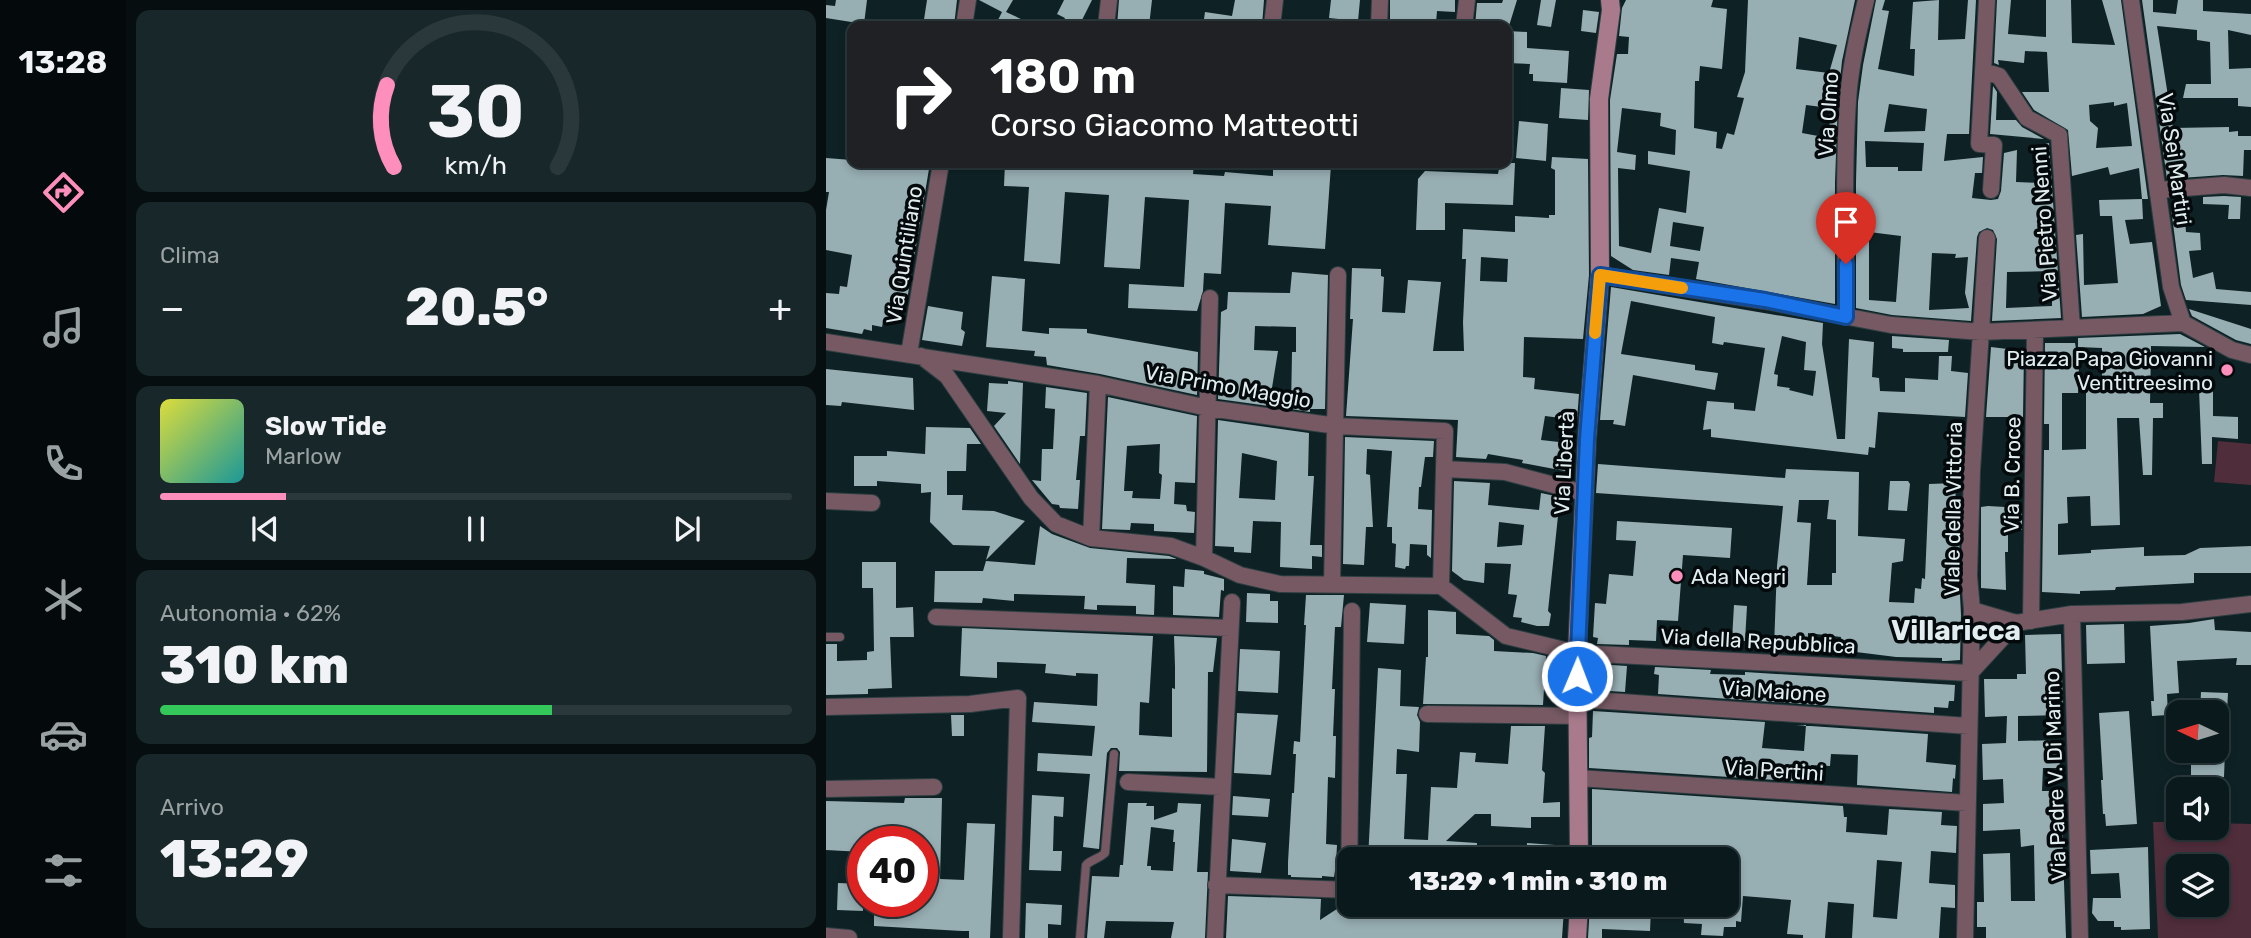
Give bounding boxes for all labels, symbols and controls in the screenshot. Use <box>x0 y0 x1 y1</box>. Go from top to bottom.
text: 13:28 <box>19 43 107 81</box>
text: 180 m <box>990 47 1136 105</box>
icon: right <box>875 49 966 140</box>
text: 30 <box>427 69 525 155</box>
street label: Via Olmo <box>1813 70 1843 158</box>
street label: Via Sei Martiri <box>2153 91 2197 227</box>
text: Corso Giacomo Matteotti <box>990 106 1359 144</box>
street label: Via Pietro Nenni <box>2026 145 2062 303</box>
text: km/h <box>445 151 507 180</box>
icon: directions <box>39 168 88 217</box>
street label: Via Quintiliano <box>881 184 927 326</box>
pin <box>1816 192 1876 264</box>
icon: arrive <box>1827 203 1865 241</box>
text: Clima <box>160 241 220 269</box>
text: 20.5° <box>405 276 548 338</box>
text: − <box>160 285 185 331</box>
text: + <box>768 285 792 331</box>
icon: music <box>39 303 88 352</box>
place label: Piazza Papa Giovanni Ventitreesimo <box>2006 346 2213 395</box>
street label: Via Primo Maggio <box>1143 359 1313 413</box>
marker: Piazza Papa Giovanni Ventitreesimo <box>2219 362 2235 378</box>
street label: Via Libertà <box>1549 410 1579 516</box>
text: Slow Tide <box>265 411 387 442</box>
street label: Via B. Croce <box>1998 416 2026 534</box>
street label: Viale della Vittoria <box>1939 421 1967 597</box>
icon: phone <box>39 439 88 488</box>
text: Marlow <box>265 442 342 470</box>
icon: previous <box>246 510 284 548</box>
icon: pause <box>457 510 495 548</box>
icon: next <box>668 510 706 548</box>
place label: Ada Negri <box>1691 564 1786 589</box>
marker: Ada Negri <box>1669 568 1685 584</box>
icon: climate <box>39 575 88 624</box>
text: Autonomia · 62% <box>160 599 341 627</box>
district label: Villaricca <box>1891 614 2021 647</box>
street label: Via della Repubblica <box>1660 623 1856 659</box>
text: 310 km <box>160 634 349 696</box>
position arrow <box>1540 639 1614 713</box>
street label: Via Padre V. Di Marino <box>2039 670 2071 882</box>
street label: Via Maione <box>1721 675 1827 707</box>
north arrow <box>2166 700 2230 763</box>
map controls <box>2166 700 2229 917</box>
icon: car <box>39 710 88 759</box>
street label: Via Pertini <box>1723 754 1825 786</box>
button: sound <box>2166 777 2229 840</box>
text: Arrivo <box>160 793 224 821</box>
speed limit sign: 40 <box>847 826 938 917</box>
text: 13:29 <box>160 828 309 890</box>
icon: filters <box>39 846 88 895</box>
button: layers <box>2166 854 2229 917</box>
text: 13:29 · 1 min · 310 m <box>1409 866 1667 897</box>

